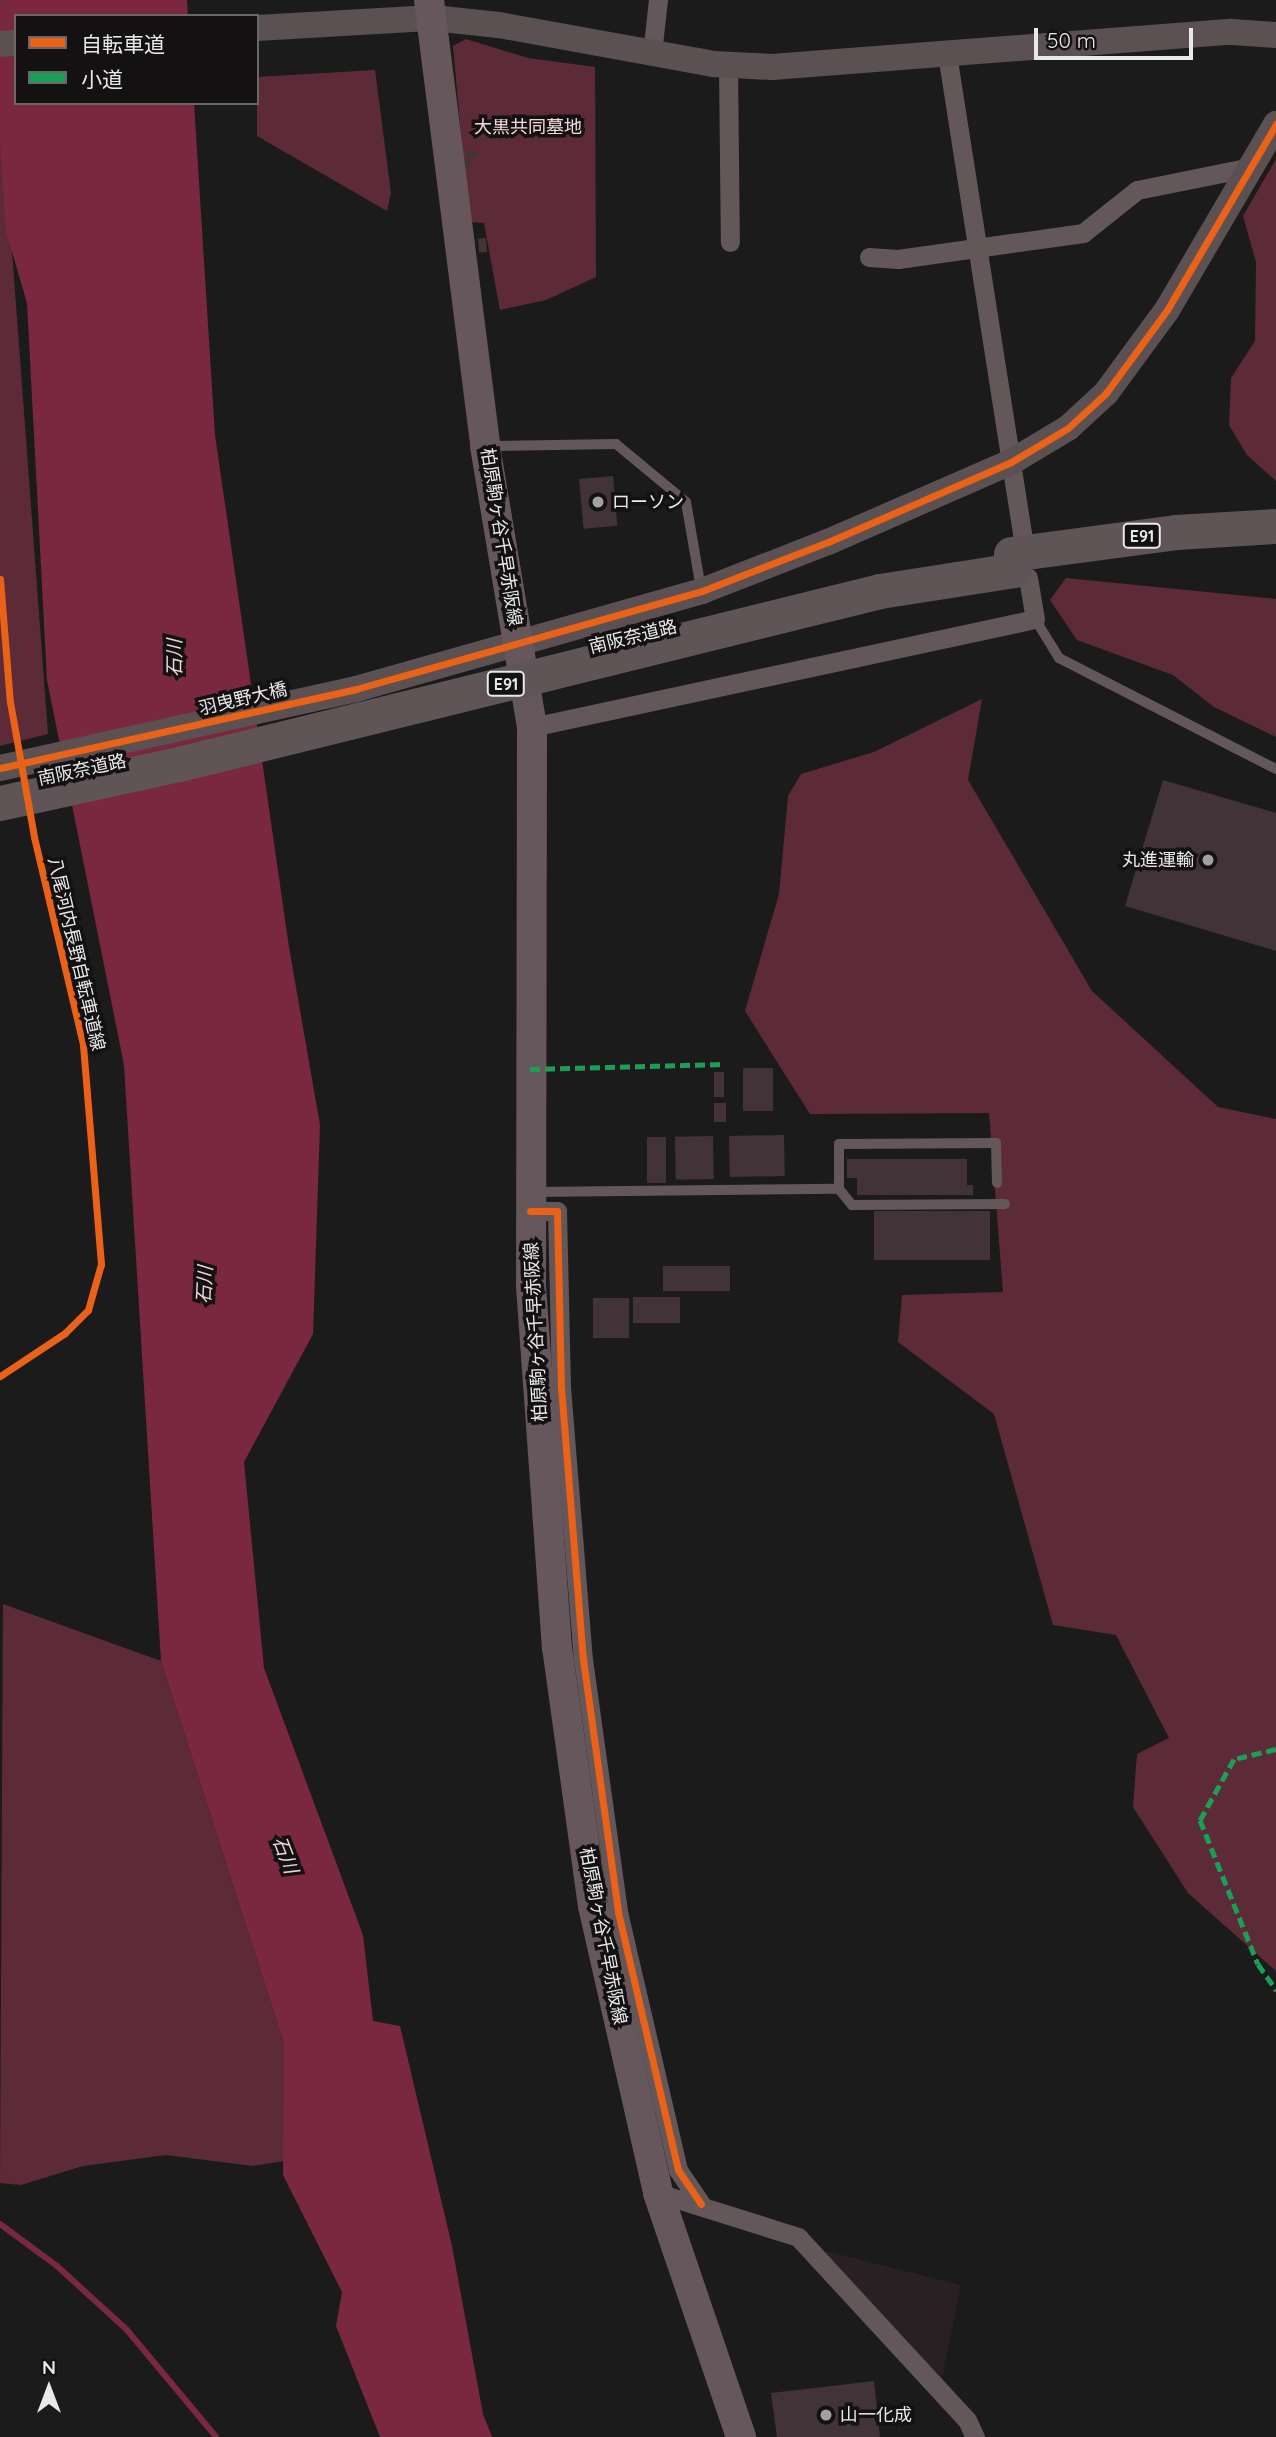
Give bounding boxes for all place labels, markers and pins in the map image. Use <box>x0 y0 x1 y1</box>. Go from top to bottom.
place label: ローソン <box>612 491 684 513</box>
marker: ローソン <box>590 494 606 510</box>
place label: 丸進運輸 <box>1122 849 1194 871</box>
marker: 丸進運輸 <box>1200 852 1216 868</box>
place label: 山一化成 <box>840 2404 912 2426</box>
marker: 山一化成 <box>818 2407 834 2423</box>

